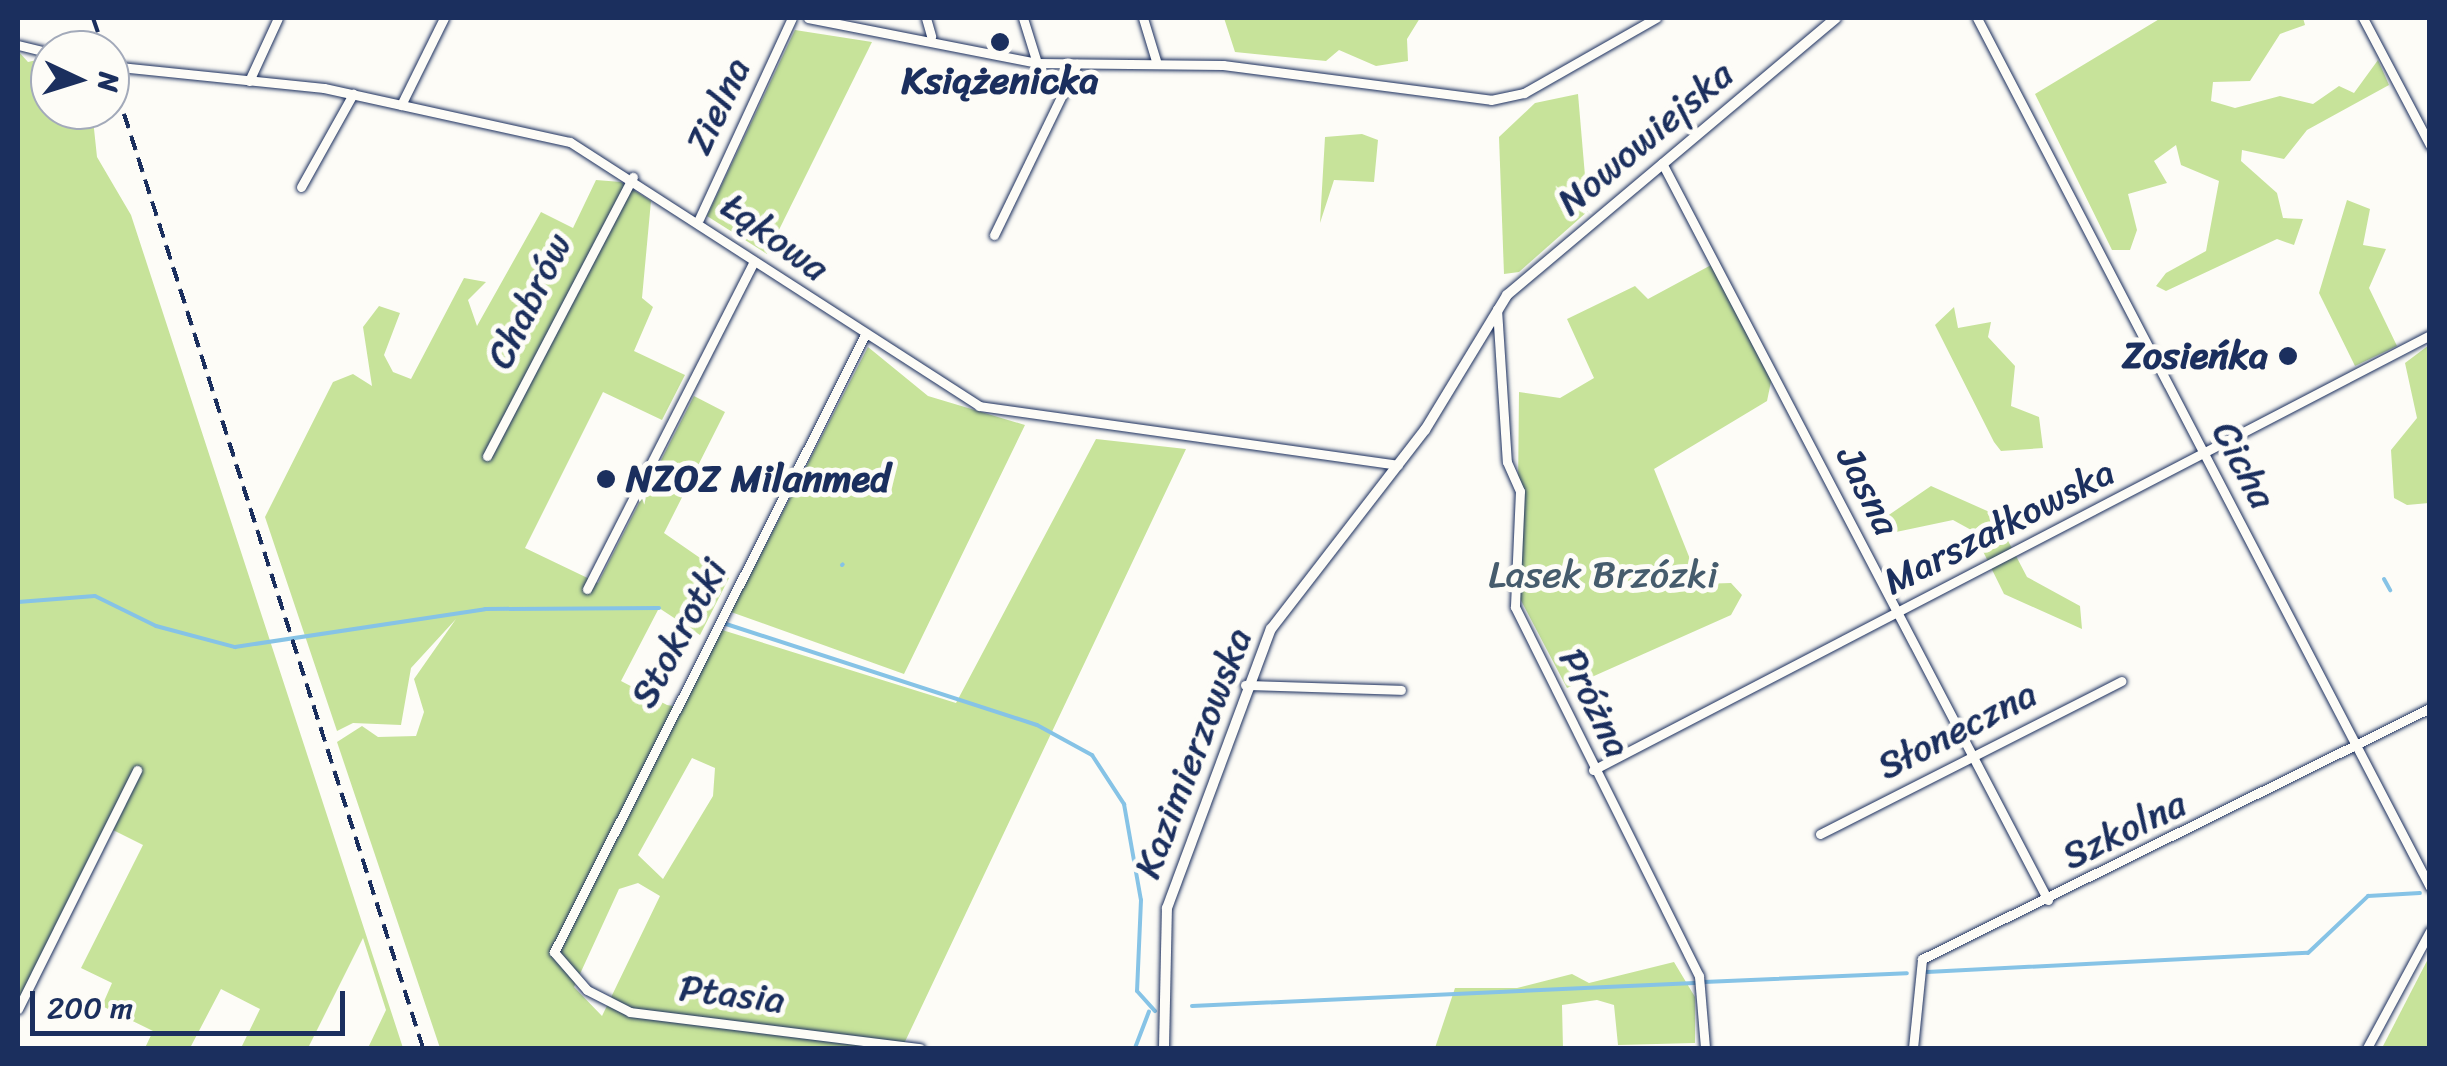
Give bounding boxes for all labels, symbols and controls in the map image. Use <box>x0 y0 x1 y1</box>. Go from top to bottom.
north arrow <box>30 30 130 130</box>
marker: Książenicka <box>989 31 1011 53</box>
street label: Zielna <box>676 51 760 161</box>
street label: Nowowiejska <box>1548 51 1742 225</box>
place label: Książenicka <box>902 58 1098 104</box>
text: N <box>83 71 134 93</box>
street label: Łąkowa <box>712 183 838 291</box>
street label: Chabrów <box>477 226 581 376</box>
place label: Zosieńka <box>2122 333 2268 379</box>
marker: Zosieńka <box>2277 345 2299 367</box>
street label: Cicha <box>2202 414 2286 516</box>
street label: Jasna <box>1826 439 1910 543</box>
street label: Marszałkowska <box>1876 449 2122 605</box>
place label: NZOZ Milanmed <box>626 456 890 502</box>
marker: NZOZ Milanmed <box>595 468 617 490</box>
street label: Stokrotki <box>621 551 737 715</box>
park label: Lasek Brzózki <box>1488 552 1718 598</box>
street label: Kazimierzowska <box>1124 622 1262 884</box>
street label: Próżna <box>1549 641 1641 765</box>
street label: Słoneczna <box>1870 671 2044 789</box>
street label: Szkolna <box>2055 781 2193 879</box>
street label: Ptasia <box>677 965 787 1023</box>
scale bar <box>35 971 350 1033</box>
text: 200 m <box>47 981 133 1035</box>

